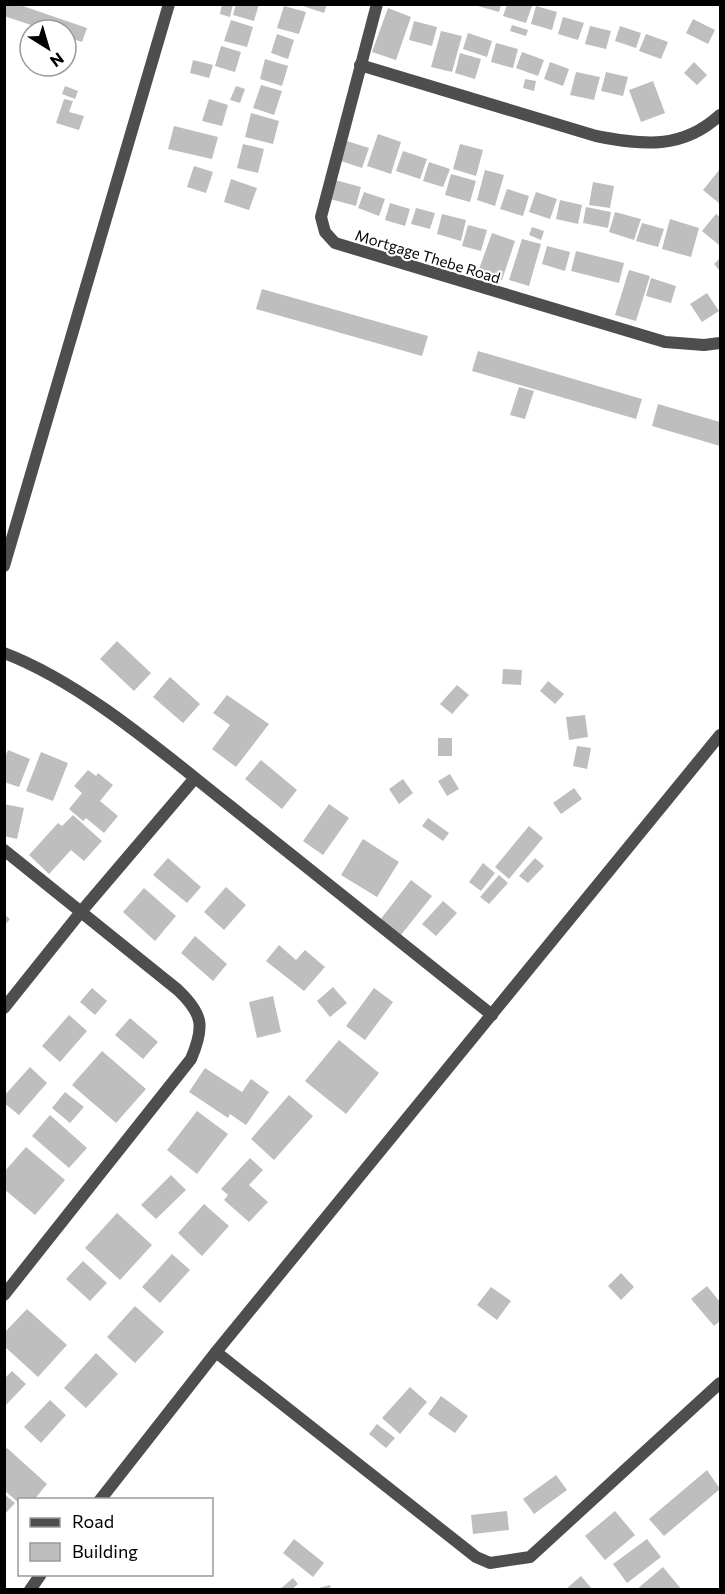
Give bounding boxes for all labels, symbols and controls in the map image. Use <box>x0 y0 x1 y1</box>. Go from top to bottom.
north arrow <box>18 18 78 78</box>
text: N <box>47 49 68 72</box>
street label: Mortgage Thebe Road <box>353 225 503 287</box>
legend <box>18 1498 213 1576</box>
text: Road <box>72 1510 114 1532</box>
text: Building <box>72 1540 138 1562</box>

